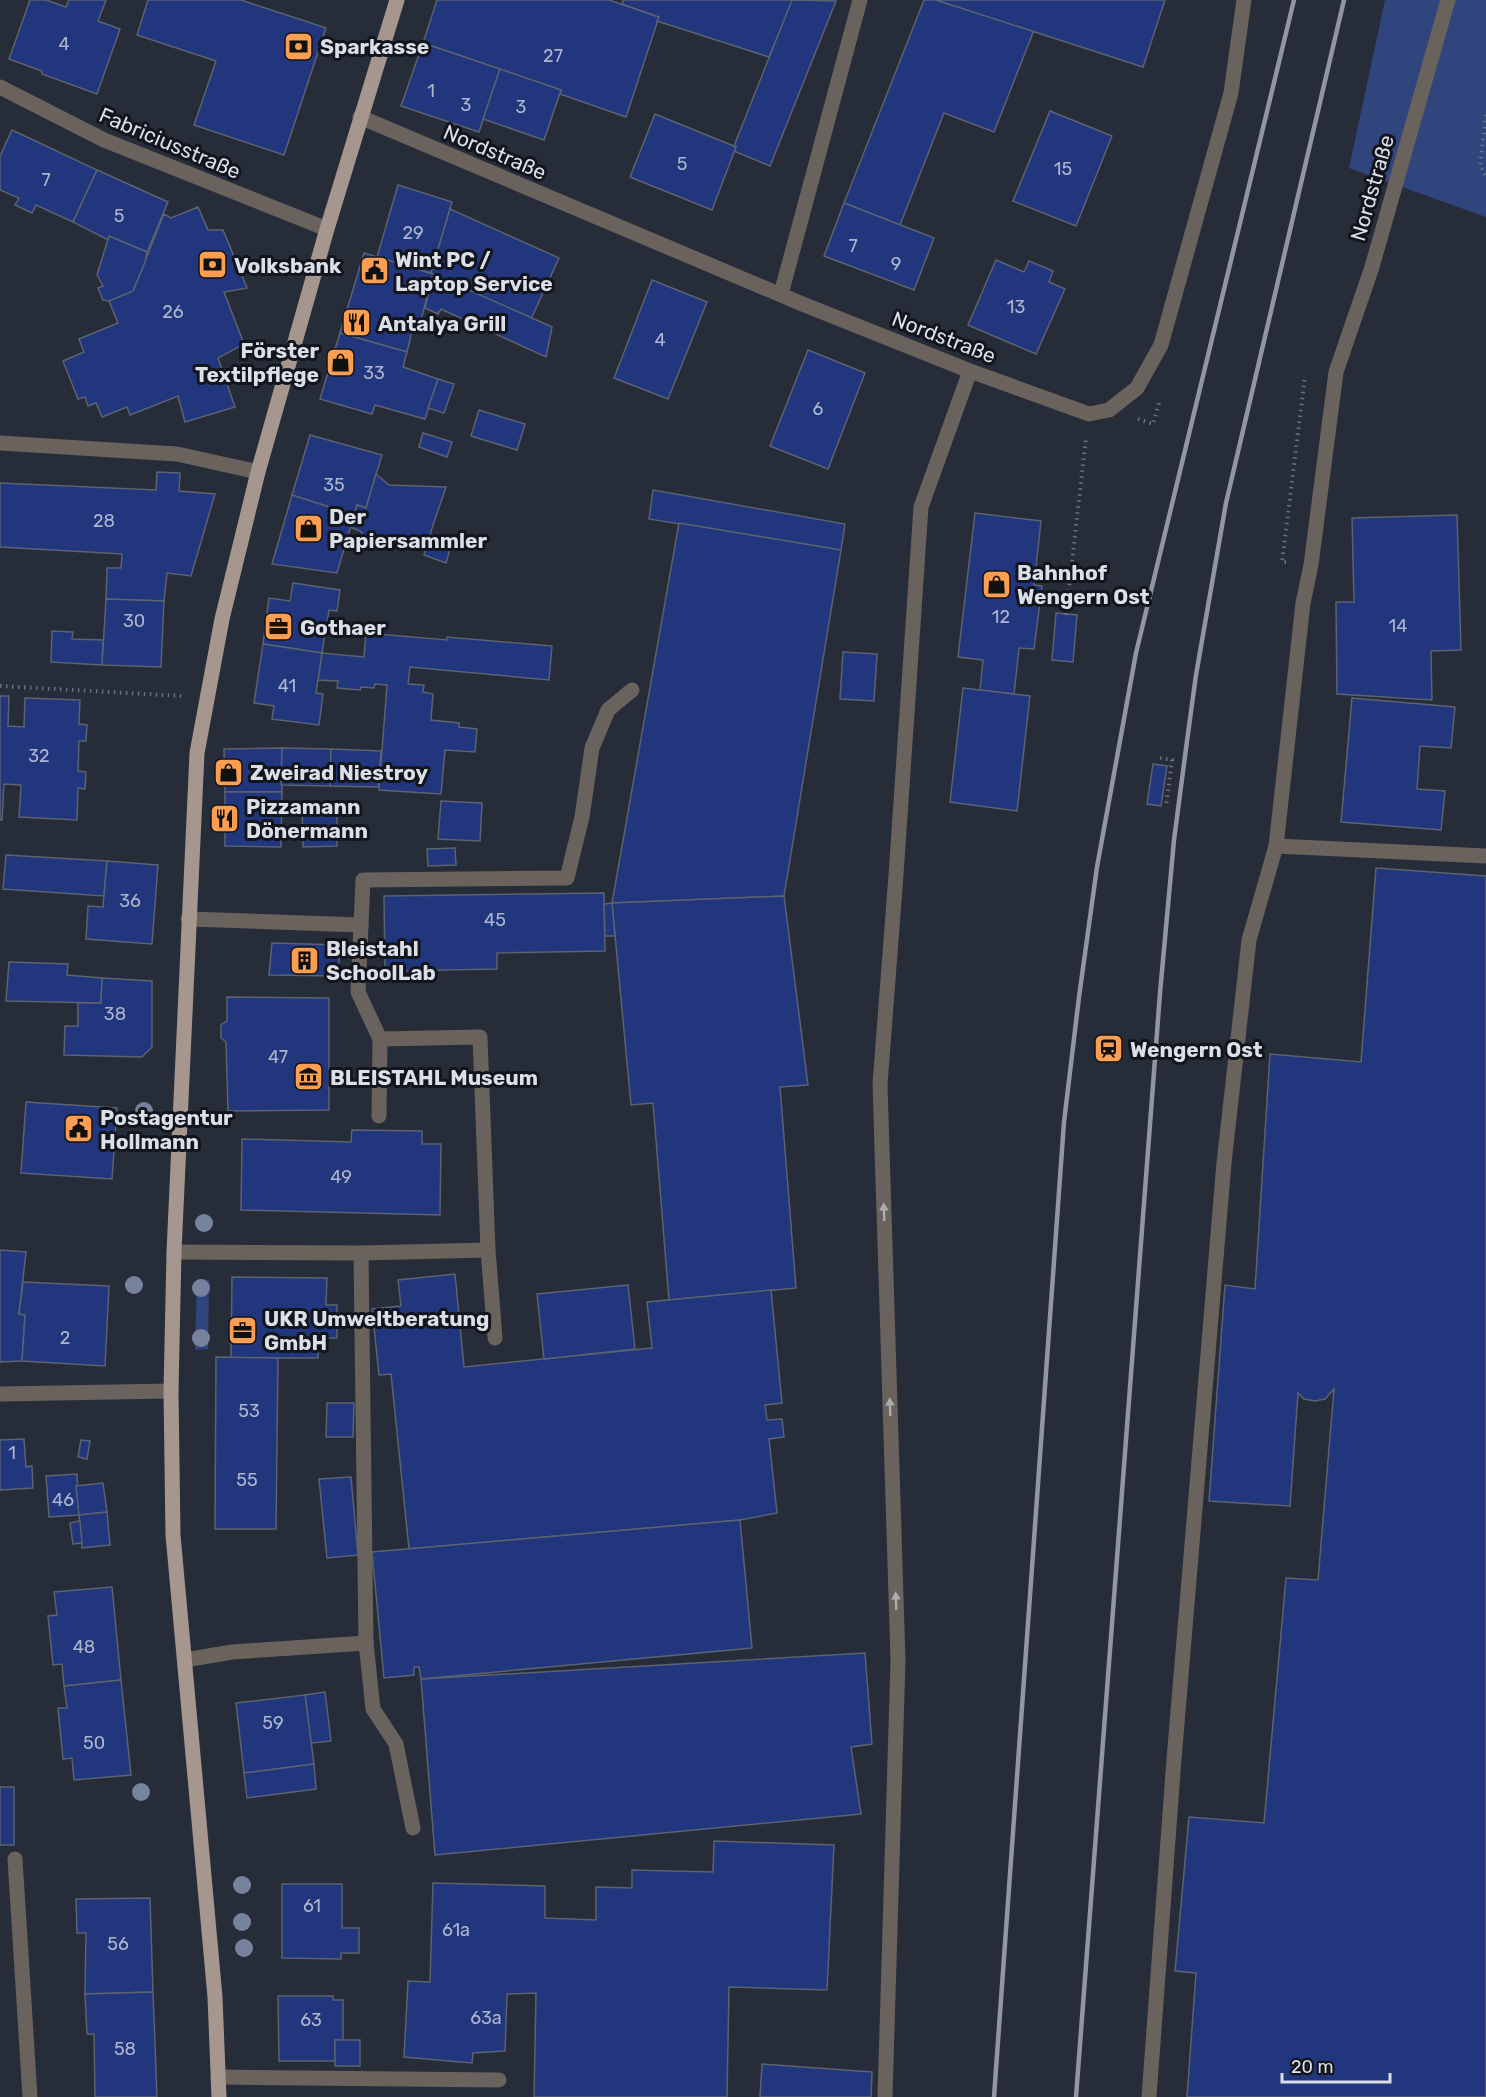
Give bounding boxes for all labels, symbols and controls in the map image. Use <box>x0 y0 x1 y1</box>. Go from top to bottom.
bank icon: Sparkasse <box>283 30 315 62</box>
house number: 4 <box>58 33 70 55</box>
place label: Sparkasse <box>320 34 429 59</box>
house number: 27 <box>543 45 563 67</box>
house number: 1 <box>427 80 435 102</box>
house number: 3 <box>461 94 471 116</box>
house number: 3 <box>516 96 526 118</box>
street label: Fabriciusstraße <box>95 102 245 184</box>
street label: Nordstraße <box>440 119 550 185</box>
street label: Nordstraße <box>1345 132 1399 244</box>
house number: 5 <box>677 153 687 175</box>
house number: 15 <box>1054 158 1072 180</box>
house number: 7 <box>41 169 51 191</box>
house number: 5 <box>114 205 124 227</box>
house number: 29 <box>402 222 424 244</box>
house number: 7 <box>848 235 858 257</box>
place label: Wint PC / Laptop Service <box>395 247 553 296</box>
bank icon: Volksbank <box>197 249 229 281</box>
place label: Volksbank <box>234 253 342 278</box>
house number: 9 <box>891 253 901 275</box>
public building icon: Wint PC / Laptop Service <box>358 255 390 287</box>
house number: 13 <box>1007 296 1025 318</box>
house number: 26 <box>162 301 184 323</box>
street label: Nordstraße <box>888 306 1000 368</box>
restaurant icon: Antalya Grill <box>341 307 373 339</box>
place label: Antalya Grill <box>378 311 506 336</box>
house number: 4 <box>654 329 666 351</box>
place label: Förster Textilpflege <box>195 338 319 387</box>
shop icon: Förster Textilpflege <box>324 346 356 378</box>
house number: 33 <box>363 362 385 384</box>
house number: 6 <box>813 398 824 420</box>
house number: 35 <box>323 474 345 496</box>
place label: Der Papiersammler <box>329 504 488 553</box>
house number: 28 <box>93 510 115 532</box>
shop icon: Der Papiersammler <box>292 512 324 544</box>
place label: Bahnhof Wengern Ost <box>1017 560 1150 609</box>
shop icon: Bahnhof Wengern Ost <box>980 568 1012 600</box>
house number: 12 <box>992 606 1010 628</box>
house number: 30 <box>123 610 145 632</box>
office icon: Gothaer <box>263 611 295 643</box>
place label: Gothaer <box>300 615 386 640</box>
house number: 14 <box>1389 615 1407 637</box>
house number: 41 <box>278 675 296 697</box>
house number: 32 <box>28 745 50 767</box>
shop icon: Zweirad Niestroy <box>213 756 245 788</box>
place label: Zweirad Niestroy <box>250 760 428 785</box>
place label: Pizzamann Dönermann <box>246 794 368 843</box>
restaurant icon: Pizzamann Dönermann <box>209 802 241 834</box>
house number: 36 <box>119 890 141 912</box>
house number: 45 <box>484 909 506 931</box>
place label: Bleistahl SchoolLab <box>326 936 436 985</box>
building icon: Bleistahl SchoolLab <box>289 944 321 976</box>
house number: 38 <box>104 1003 126 1025</box>
station icon: Wengern Ost <box>1093 1033 1125 1065</box>
place label: Wengern Ost <box>1130 1037 1263 1062</box>
house number: 47 <box>268 1046 288 1068</box>
museum icon: BLEISTAHL Museum <box>293 1061 325 1093</box>
place label: BLEISTAHL Museum <box>330 1065 538 1090</box>
place label: Postagentur Hollmann <box>100 1105 233 1154</box>
public building icon: Postagentur Hollmann <box>63 1113 95 1145</box>
house number: 49 <box>330 1166 352 1188</box>
one-way arrow <box>879 1202 889 1221</box>
place label: UKR Umweltberatung GmbH <box>264 1306 489 1355</box>
office icon: UKR Umweltberatung GmbH <box>227 1314 259 1346</box>
house number: 2 <box>60 1327 70 1349</box>
one-way arrow <box>886 1397 895 1416</box>
house number: 53 <box>238 1400 260 1422</box>
house number: 1 <box>8 1442 16 1464</box>
house number: 55 <box>236 1469 258 1491</box>
house number: 46 <box>52 1489 74 1511</box>
one-way arrow <box>892 1592 901 1611</box>
house number: 48 <box>73 1636 95 1658</box>
house number: 59 <box>262 1712 284 1734</box>
house number: 50 <box>83 1732 105 1754</box>
house number: 61 <box>303 1895 321 1917</box>
house number: 61a <box>442 1919 470 1941</box>
house number: 56 <box>107 1933 129 1955</box>
house number: 63a <box>470 2007 502 2029</box>
house number: 63 <box>300 2009 322 2031</box>
house number: 58 <box>114 2038 136 2060</box>
scale bar <box>1282 2046 1390 2084</box>
text: 20 m <box>1291 2056 1333 2078</box>

